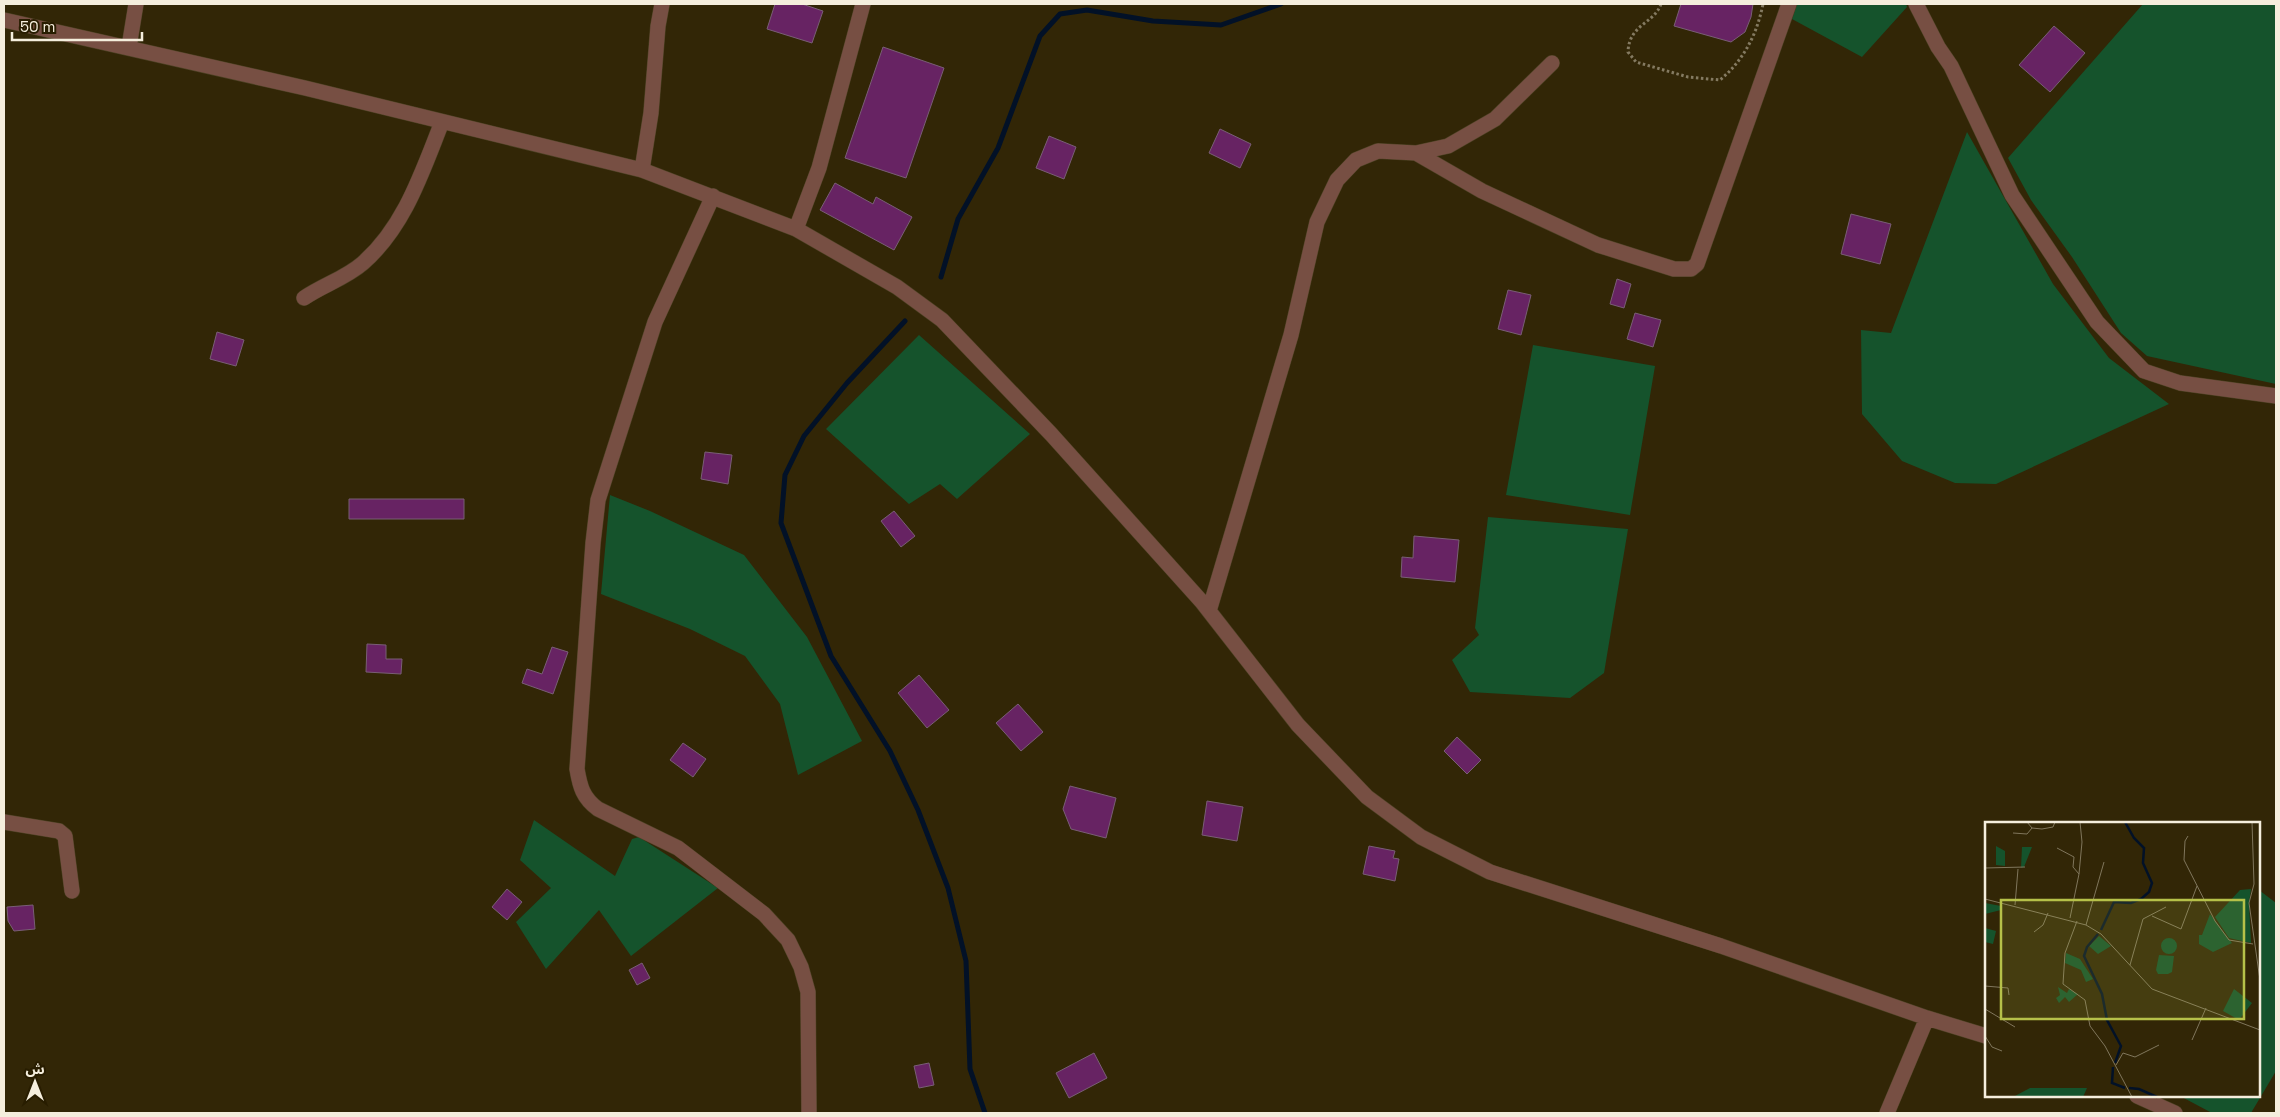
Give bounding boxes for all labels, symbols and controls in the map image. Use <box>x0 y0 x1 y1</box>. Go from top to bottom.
scale bar <box>12 10 142 42</box>
text: 50 m <box>20 17 55 36</box>
inset map <box>1985 822 2260 1097</box>
north arrow <box>10 1057 60 1107</box>
text: ش <box>25 1060 45 1078</box>

